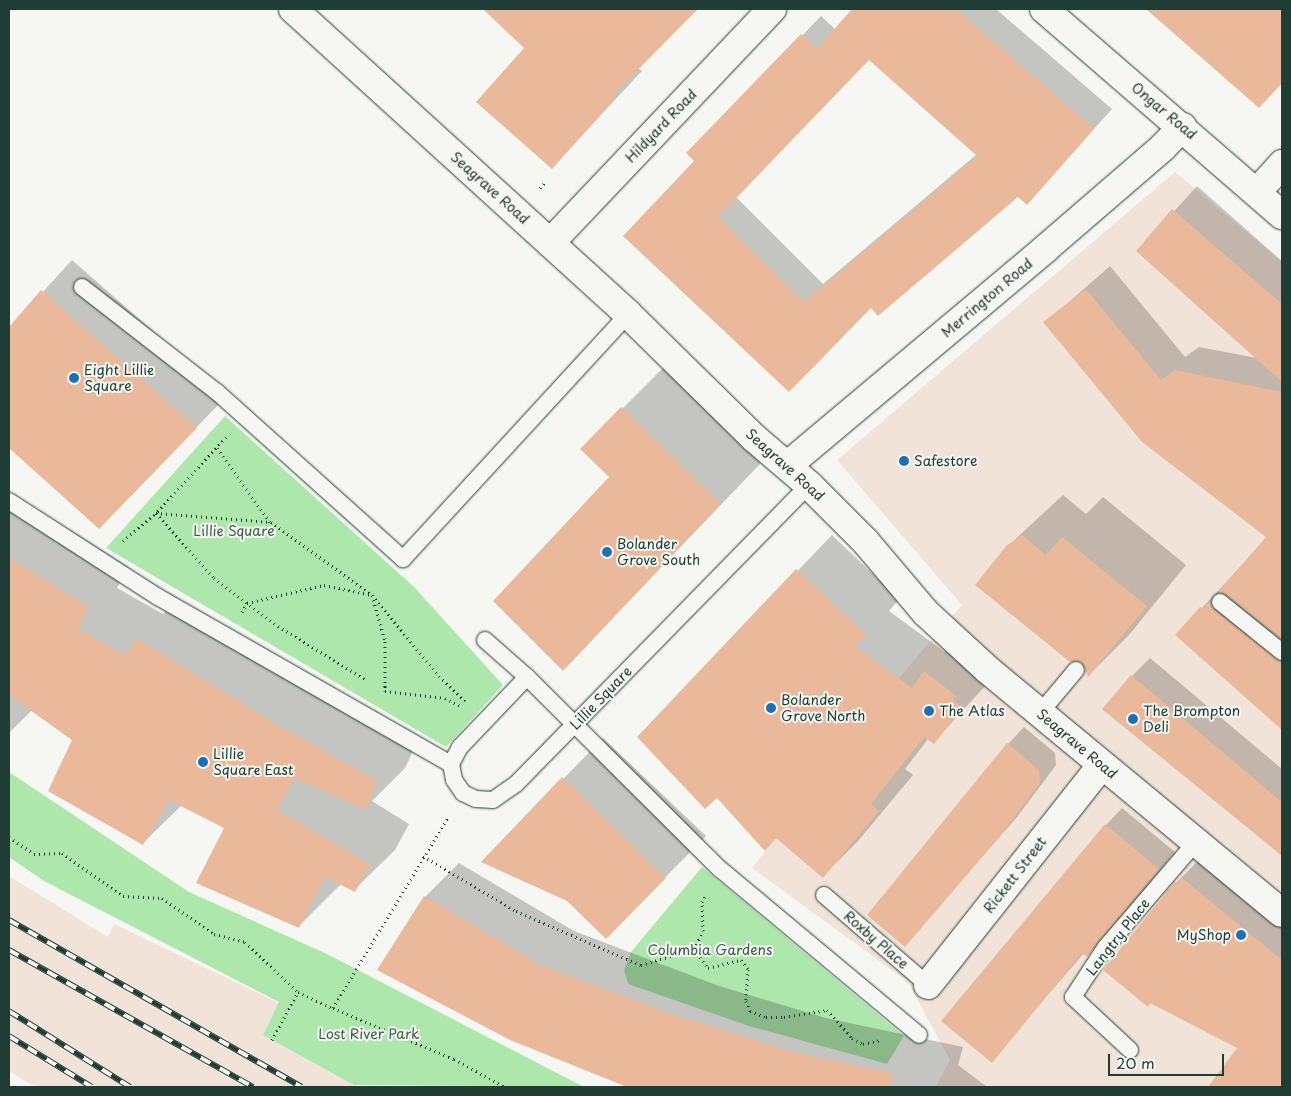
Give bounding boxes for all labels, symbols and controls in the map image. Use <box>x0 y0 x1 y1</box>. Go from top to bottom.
street label: Ongar Road <box>1128 79 1200 143</box>
street label: Hildyard Road <box>622 86 700 166</box>
street label: Seagrave Road <box>447 148 533 228</box>
street label: Merrington Road <box>938 255 1036 341</box>
place label: Eight Lillie Square <box>84 362 155 394</box>
marker: Eight Lillie Square <box>68 372 80 384</box>
street label: Seagrave Road <box>742 425 828 505</box>
place label: Safestore <box>914 453 977 469</box>
marker: Safestore <box>898 455 910 467</box>
park label: Lillie Square <box>192 523 276 539</box>
place label: Bolander Grove South <box>617 536 701 568</box>
marker: Bolander Grove South <box>601 546 613 558</box>
street label: Lillie Square <box>566 662 636 734</box>
place label: Bolander Grove North <box>781 692 865 724</box>
marker: Bolander Grove North <box>765 702 777 714</box>
place label: The Atlas <box>939 703 1003 719</box>
place label: The Brompton Deli <box>1143 703 1240 736</box>
marker: The Atlas <box>923 705 935 717</box>
street label: Seagrave Road <box>1033 705 1121 783</box>
marker: The Brompton Deli <box>1127 713 1139 725</box>
place label: Lillie Square East <box>213 746 294 779</box>
marker: Lillie Square East <box>197 756 209 768</box>
street label: Rickett Street <box>980 833 1050 917</box>
street label: Langtry Place <box>1082 895 1154 979</box>
street label: Roxby Place <box>840 907 912 973</box>
place label: MyShop <box>1177 927 1231 943</box>
marker: MyShop <box>1235 929 1247 941</box>
park label: Columbia Gardens <box>648 942 772 958</box>
park label: Lost River Park <box>318 1026 420 1042</box>
scale bar <box>1111 1044 1227 1076</box>
text: 20 m <box>1116 1051 1155 1074</box>

